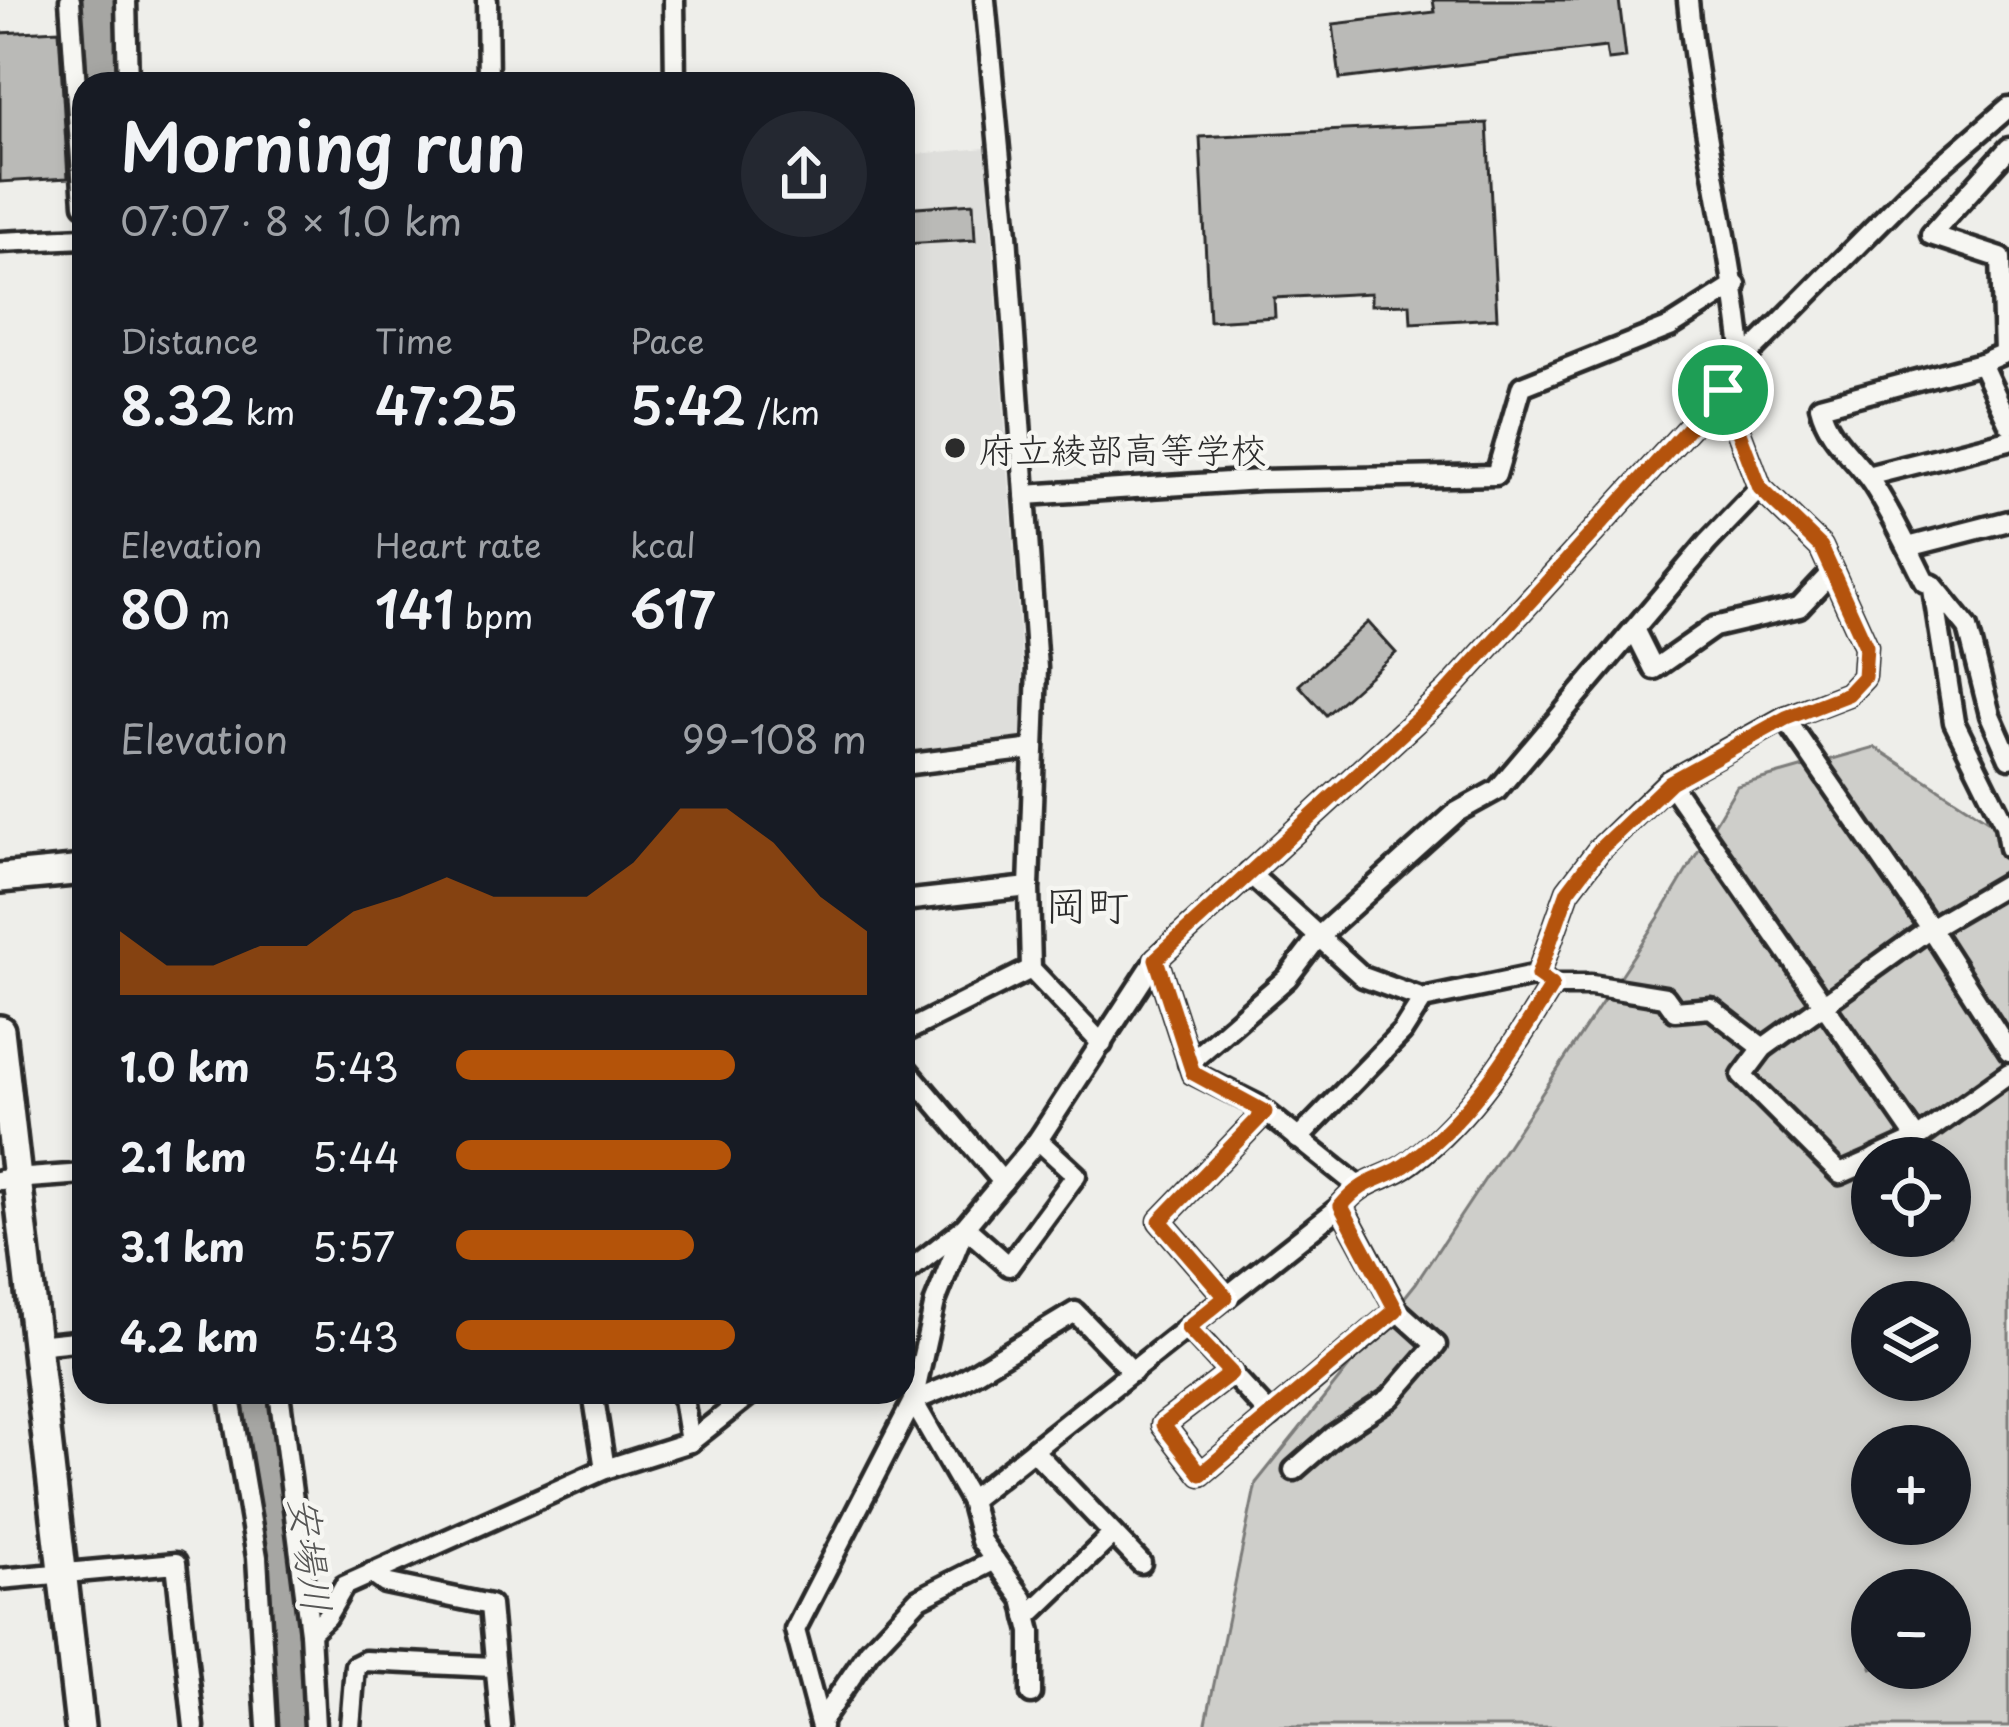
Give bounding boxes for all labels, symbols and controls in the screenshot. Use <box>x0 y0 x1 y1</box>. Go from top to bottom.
text: Morning run <box>120 95 526 194</box>
button: share <box>741 111 867 237</box>
text: 07:07 · 8 × 1.0 km <box>120 190 462 249</box>
text: Distance <box>120 315 258 365</box>
text: Time <box>375 315 453 365</box>
text: Pace <box>630 315 704 365</box>
pin <box>1672 339 1774 441</box>
icon: arrive <box>1690 357 1756 423</box>
text: 8.32 <box>120 365 235 442</box>
text: 47:25 <box>375 365 518 442</box>
text: 5:42 <box>630 365 746 442</box>
text: km <box>235 386 295 436</box>
text: /km <box>746 386 820 436</box>
place label: 府立綾部高等学校 <box>979 421 1267 475</box>
marker: 府立綾部高等学校 <box>942 435 968 461</box>
text: Elevation <box>120 519 262 569</box>
text: Heart rate <box>375 519 542 569</box>
text: kcal <box>630 519 696 569</box>
text: 80 <box>120 569 190 646</box>
text: 141 <box>375 569 454 646</box>
text: 617 <box>630 569 715 646</box>
text: m <box>190 590 230 640</box>
text: bpm <box>454 590 533 640</box>
text: Elevation <box>120 708 288 767</box>
text: 99–108 m <box>682 708 867 767</box>
district label: 岡町 <box>1045 872 1129 935</box>
text: 1.0 km <box>120 1036 250 1095</box>
text: 5:43 <box>312 1036 399 1095</box>
text: 2.1 km <box>120 1126 247 1185</box>
text: 5:44 <box>312 1126 400 1185</box>
map controls <box>1851 1137 1971 1689</box>
button: locate <box>1851 1137 1971 1257</box>
text: 3.1 km <box>120 1216 245 1275</box>
text: 5:57 <box>312 1216 395 1275</box>
button: layers <box>1851 1281 1971 1401</box>
text: 4.2 km <box>120 1306 259 1365</box>
text: 5:43 <box>312 1306 399 1365</box>
button: + <box>1851 1425 1971 1545</box>
water label: 安場川 <box>277 1492 349 1616</box>
button: − <box>1851 1569 1971 1689</box>

